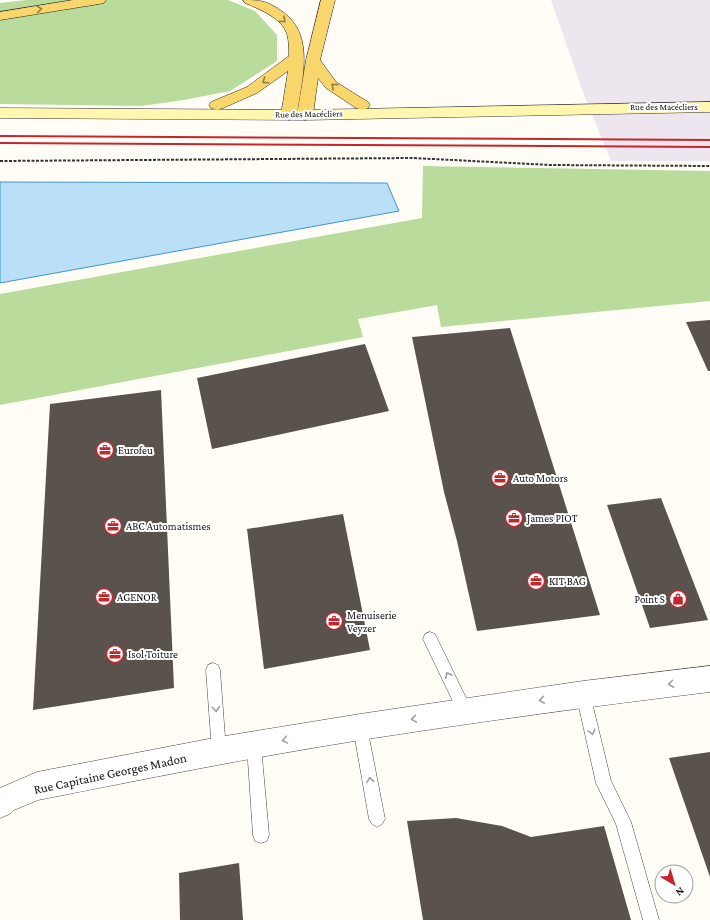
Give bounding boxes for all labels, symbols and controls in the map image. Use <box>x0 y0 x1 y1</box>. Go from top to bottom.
one-way arrow <box>35 6 42 14</box>
one-way arrow <box>279 15 286 22</box>
one-way arrow <box>262 76 269 84</box>
one-way arrow <box>331 83 339 91</box>
street label: Rue des Macécliers <box>630 102 698 112</box>
street label: Rue des Macécliers <box>275 108 343 120</box>
office icon: Eurofeu <box>95 440 115 460</box>
place label: Eurofeu <box>118 444 153 456</box>
office icon: Auto Motors <box>490 468 510 488</box>
place label: Auto Motors <box>513 472 568 484</box>
office icon: James PIOT <box>504 508 524 528</box>
place label: James PIOT <box>526 512 578 525</box>
office icon: ABC Automatismes <box>103 516 123 536</box>
place label: ABC Automatismes <box>126 520 211 532</box>
office icon: KIT BAG <box>526 571 546 591</box>
place label: KIT BAG <box>549 575 586 587</box>
office icon: AGENOR <box>94 587 114 607</box>
shop icon: Point S <box>668 589 688 609</box>
place label: AGENOR <box>117 591 158 603</box>
place label: Point S <box>635 593 665 605</box>
place label: Menuiserie Veyzer <box>347 609 397 635</box>
office icon: Menuiserie Veyzer <box>324 611 344 631</box>
office icon: Isol Toiture <box>105 644 125 664</box>
place label: Isol Toiture <box>128 648 178 660</box>
one-way arrow <box>445 672 453 680</box>
one-way arrow <box>668 679 674 688</box>
one-way arrow <box>539 695 545 704</box>
one-way arrow <box>211 706 220 712</box>
one-way arrow <box>411 714 417 722</box>
one-way arrow <box>587 728 596 735</box>
one-way arrow <box>282 735 289 744</box>
street label: Rue Capitaine Georges Madon <box>32 750 188 797</box>
one-way arrow <box>366 777 375 783</box>
north arrow <box>654 864 694 904</box>
text: N <box>673 885 687 899</box>

